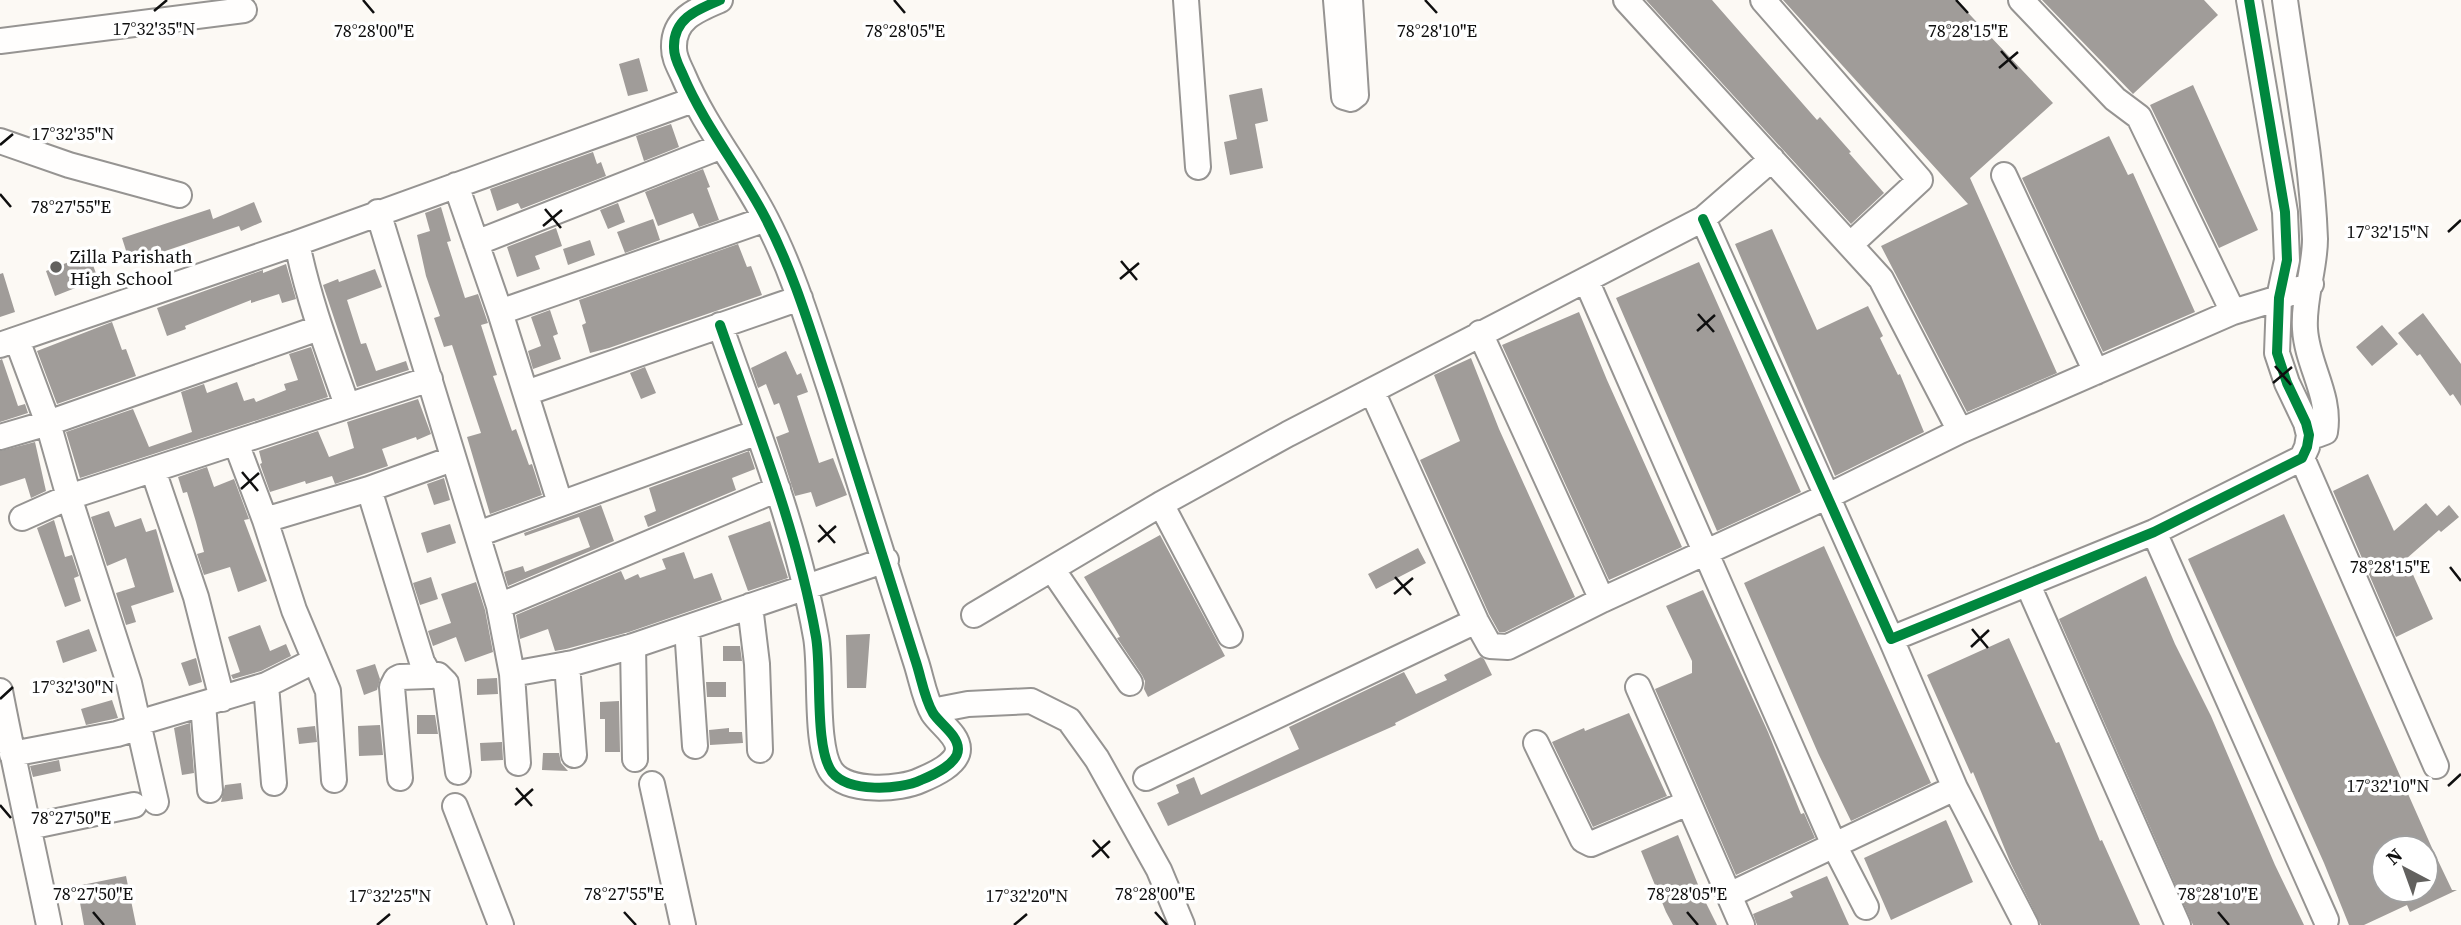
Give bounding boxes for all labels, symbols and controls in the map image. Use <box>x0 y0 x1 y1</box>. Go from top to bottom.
text: 17°32'35"N <box>113 16 195 41</box>
text: 78°28'00"E <box>334 18 414 43</box>
text: 78°28'05"E <box>865 18 945 43</box>
text: 78°28'10"E <box>1397 18 1477 43</box>
text: 78°28'15"E <box>1928 18 2008 43</box>
text: 17°32'35"N <box>32 121 114 146</box>
text: 78°27'55"E <box>31 194 111 219</box>
text: 17°32'15"N <box>2347 219 2429 244</box>
place label: Zilla Parishath High School <box>70 243 193 291</box>
marker: Zilla Parishath High School <box>48 259 64 275</box>
text: 78°28'15"E <box>2350 554 2430 579</box>
text: 17°32'30"N <box>32 674 114 699</box>
text: 17°32'10"N <box>2347 773 2429 798</box>
text: 78°27'50"E <box>31 805 111 830</box>
north arrow <box>2370 834 2440 904</box>
text: N <box>2380 842 2408 871</box>
text: 78°27'50"E <box>53 881 133 906</box>
text: 78°27'55"E <box>584 881 664 906</box>
text: 78°28'00"E <box>1115 881 1195 906</box>
text: 78°28'05"E <box>1647 881 1727 906</box>
text: 78°28'10"E <box>2178 881 2258 906</box>
text: 17°32'25"N <box>349 883 431 908</box>
text: 17°32'20"N <box>986 883 1068 908</box>

